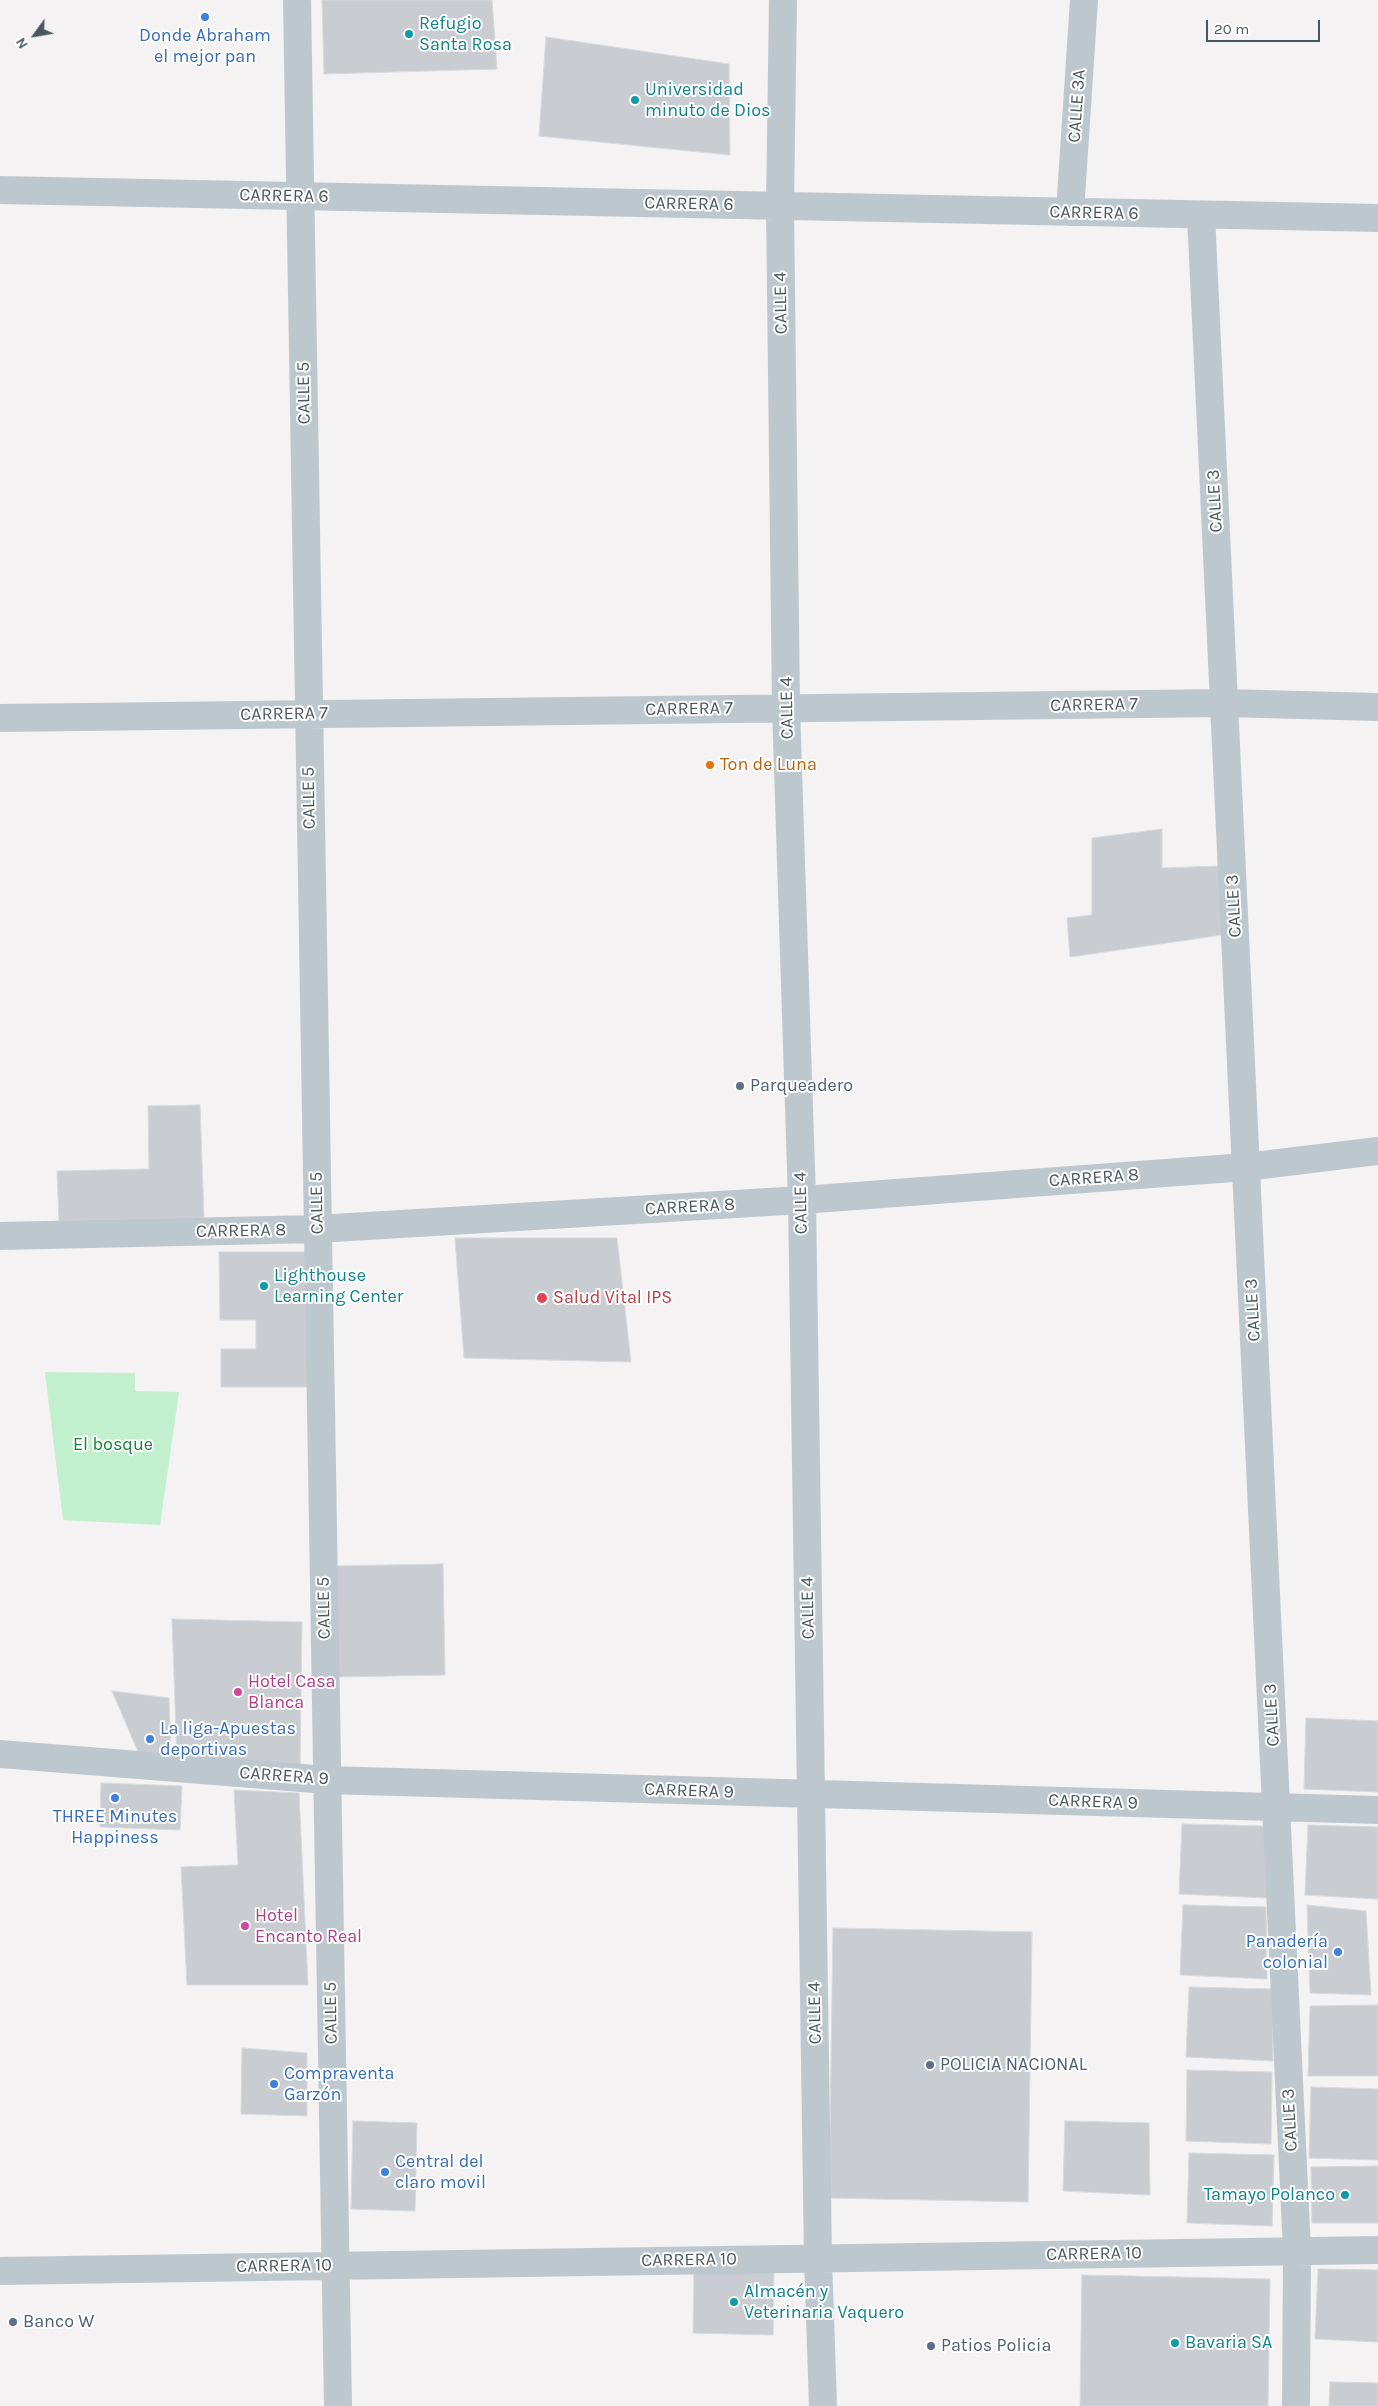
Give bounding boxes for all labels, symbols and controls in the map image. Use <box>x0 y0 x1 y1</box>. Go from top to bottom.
north arrow <box>10 10 60 60</box>
scale bar <box>1208 10 1322 42</box>
marker: Donde Abraham el mejor pan <box>199 11 211 23</box>
place label: Refugio Santa Rosa <box>419 13 512 56</box>
text: 20 m <box>1214 20 1249 38</box>
place label: Donde Abraham el mejor pan <box>139 25 271 68</box>
marker: Refugio Santa Rosa <box>403 28 415 40</box>
text: N <box>12 34 32 52</box>
street label: CALLE 3A <box>1064 69 1090 143</box>
place label: Universidad minuto de Dios <box>645 79 771 122</box>
marker: Universidad minuto de Dios <box>629 94 641 106</box>
street label: CARRERA 6 <box>239 184 329 208</box>
street label: CARRERA 6 <box>644 192 734 216</box>
street label: CARRERA 6 <box>1049 201 1139 225</box>
street label: CALLE 4 <box>770 271 792 335</box>
street label: CALLE 5 <box>293 361 315 425</box>
street label: CALLE 3 <box>1203 469 1227 533</box>
street label: CALLE 4 <box>776 676 798 740</box>
street label: CARRERA 7 <box>1050 693 1138 717</box>
street label: CARRERA 7 <box>645 697 733 721</box>
street label: CARRERA 7 <box>240 702 328 726</box>
place label: Ton de Luna <box>720 754 817 776</box>
marker: Ton de Luna <box>704 759 716 771</box>
street label: CALLE 5 <box>298 766 320 830</box>
street label: CALLE 3 <box>1222 874 1246 938</box>
place label: Parqueadero <box>750 1075 853 1097</box>
marker: Parqueadero <box>734 1080 746 1092</box>
street label: CARRERA 8 <box>1048 1164 1140 1192</box>
street label: CALLE 5 <box>306 1171 328 1235</box>
street label: CALLE 4 <box>790 1171 812 1235</box>
street label: CARRERA 8 <box>644 1194 736 1220</box>
street label: CARRERA 8 <box>196 1219 286 1243</box>
place label: Lighthouse Learning Center <box>274 1265 403 1308</box>
street label: CALLE 3 <box>1241 1278 1265 1342</box>
marker: Lighthouse Learning Center <box>258 1280 270 1292</box>
place label: Salud Vital IPS <box>553 1287 672 1309</box>
marker: Salud Vital IPS <box>535 1291 549 1305</box>
park label: El bosque <box>73 1434 153 1456</box>
street label: CALLE 5 <box>313 1576 335 1640</box>
street label: CALLE 4 <box>797 1576 819 1640</box>
place label: Hotel Casa Blanca <box>248 1671 336 1714</box>
street label: CALLE 3 <box>1260 1683 1284 1747</box>
marker: Hotel Casa Blanca <box>232 1686 244 1698</box>
place label: La liga-Apuestas deportivas <box>160 1718 296 1760</box>
marker: La liga-Apuestas deportivas <box>144 1733 156 1745</box>
street label: CARRERA 9 <box>239 1762 329 1790</box>
street label: CARRERA 9 <box>644 1779 734 1803</box>
street label: CARRERA 9 <box>1048 1790 1138 1814</box>
marker: THREE Minutes Happiness <box>109 1792 121 1804</box>
place label: THREE Minutes Happiness <box>53 1806 177 1848</box>
place label: Hotel Encanto Real <box>255 1905 362 1948</box>
marker: Hotel Encanto Real <box>239 1920 251 1932</box>
place label: Panadería colonial <box>1246 1931 1328 1974</box>
marker: Panadería colonial <box>1332 1946 1344 1958</box>
street label: CALLE 5 <box>320 1981 342 2045</box>
street label: CALLE 4 <box>804 1981 826 2045</box>
place label: POLICIA NACIONAL <box>940 2054 1087 2076</box>
marker: POLICIA NACIONAL <box>924 2059 936 2071</box>
place label: Compraventa Garzón <box>284 2063 394 2106</box>
marker: Compraventa Garzón <box>268 2078 280 2090</box>
street label: CALLE 3 <box>1278 2088 1302 2152</box>
place label: Central del claro movil <box>395 2151 486 2194</box>
marker: Central del claro movil <box>379 2166 391 2178</box>
place label: Tamayo Polanco <box>1204 2184 1335 2206</box>
marker: Tamayo Polanco <box>1339 2189 1351 2201</box>
street label: CARRERA 10 <box>1046 2242 1142 2266</box>
street label: CARRERA 10 <box>641 2248 737 2272</box>
street label: CARRERA 10 <box>236 2254 332 2278</box>
place label: Almacén y Veterinaria Vaquero <box>744 2281 904 2324</box>
marker: Almacén y Veterinaria Vaquero <box>728 2296 740 2308</box>
place label: Banco W <box>23 2311 94 2333</box>
marker: Banco W <box>7 2316 19 2328</box>
place label: Bavaria SA <box>1185 2332 1272 2354</box>
place label: Patios Policia <box>941 2335 1051 2357</box>
marker: Bavaria SA <box>1169 2337 1181 2349</box>
marker: Patios Policia <box>925 2340 937 2352</box>

